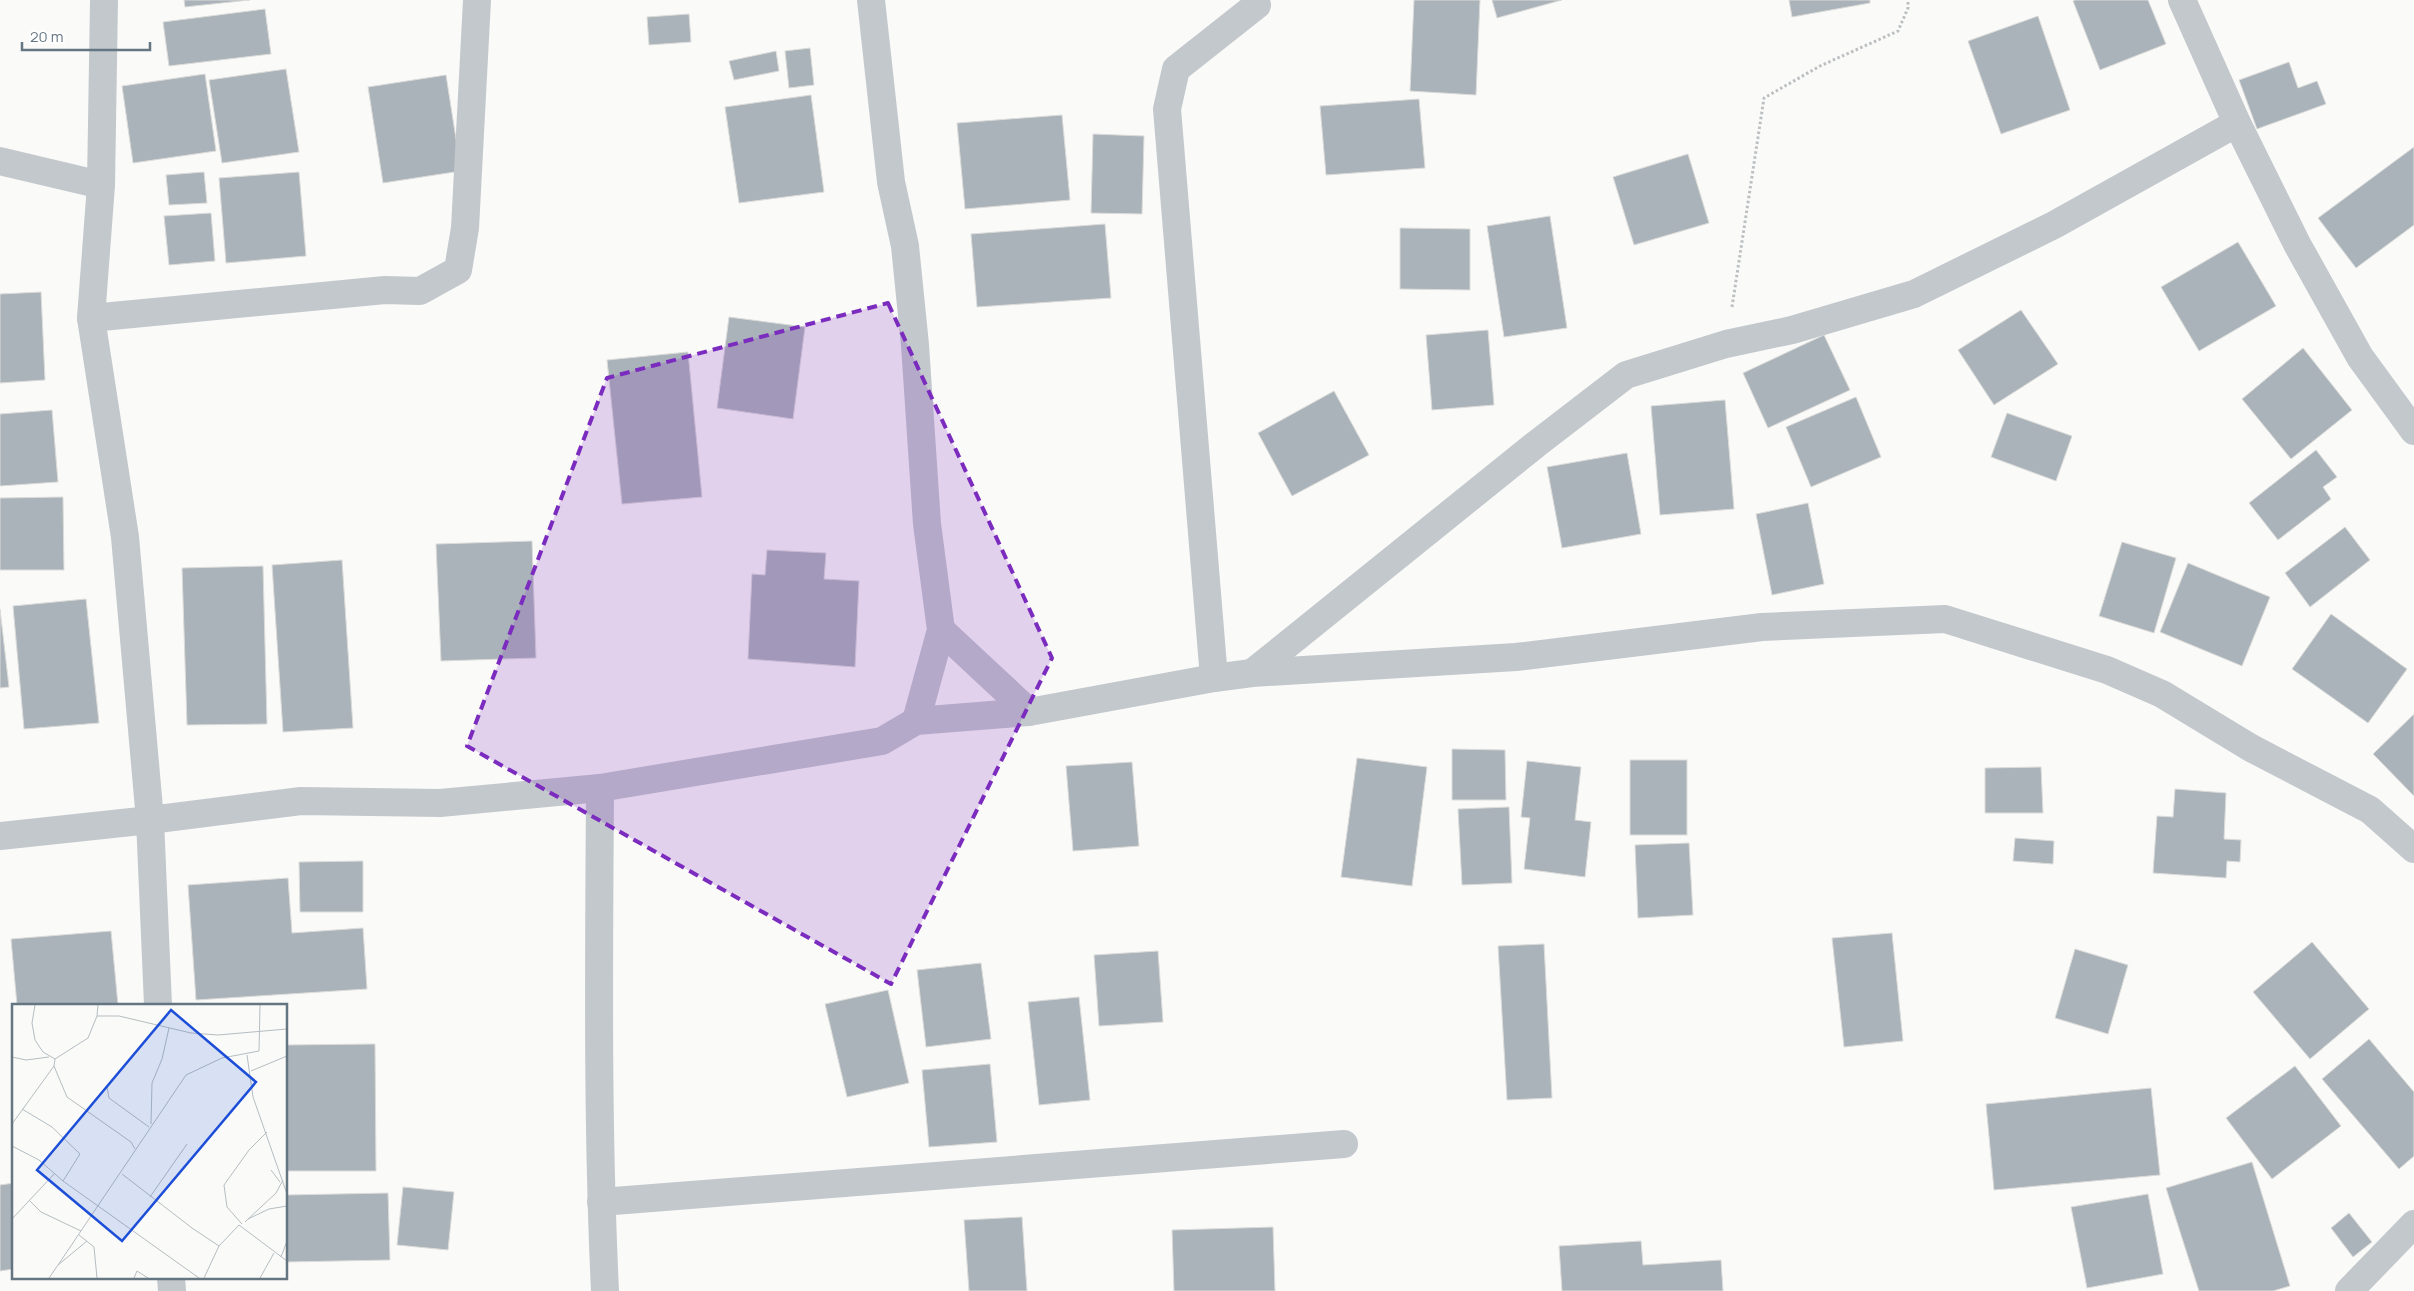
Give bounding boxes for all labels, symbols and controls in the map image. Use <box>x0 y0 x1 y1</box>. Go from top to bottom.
scale bar <box>22 20 150 52</box>
text: 20 m <box>30 26 63 47</box>
inset map <box>12 1004 288 1278</box>

